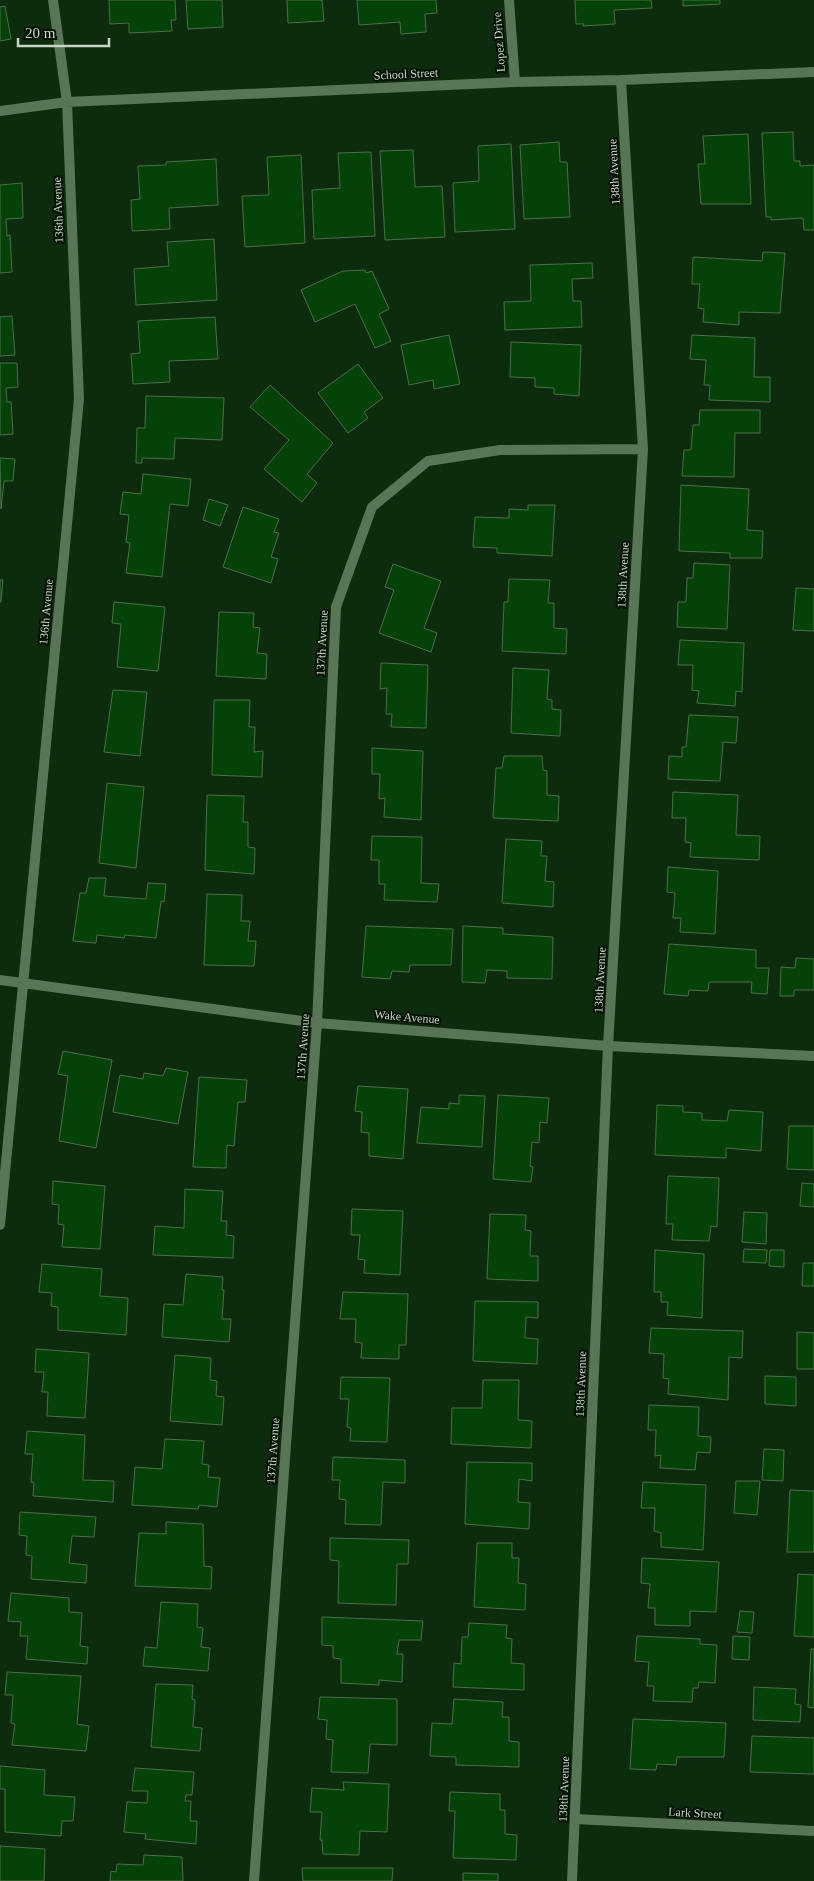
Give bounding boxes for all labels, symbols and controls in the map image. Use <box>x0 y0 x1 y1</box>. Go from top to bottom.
street label: Lopez Drive <box>490 11 508 73</box>
scale bar <box>18 15 109 47</box>
text: 20 m <box>25 25 56 41</box>
street label: School Street <box>374 65 439 83</box>
street label: 138th Avenue <box>605 139 623 205</box>
street label: 136th Avenue <box>50 177 66 243</box>
street label: 138th Avenue <box>614 542 632 608</box>
street label: 136th Avenue <box>36 578 56 646</box>
street label: 137th Avenue <box>313 610 331 676</box>
street label: 138th Avenue <box>591 947 609 1013</box>
street label: Wake Avenue <box>374 1007 440 1027</box>
street label: 137th Avenue <box>294 1014 312 1080</box>
street label: 138th Avenue <box>573 1351 589 1417</box>
street label: 137th Avenue <box>264 1418 282 1484</box>
street label: 138th Avenue <box>556 1756 572 1822</box>
street label: Lark Street <box>668 1805 723 1821</box>

